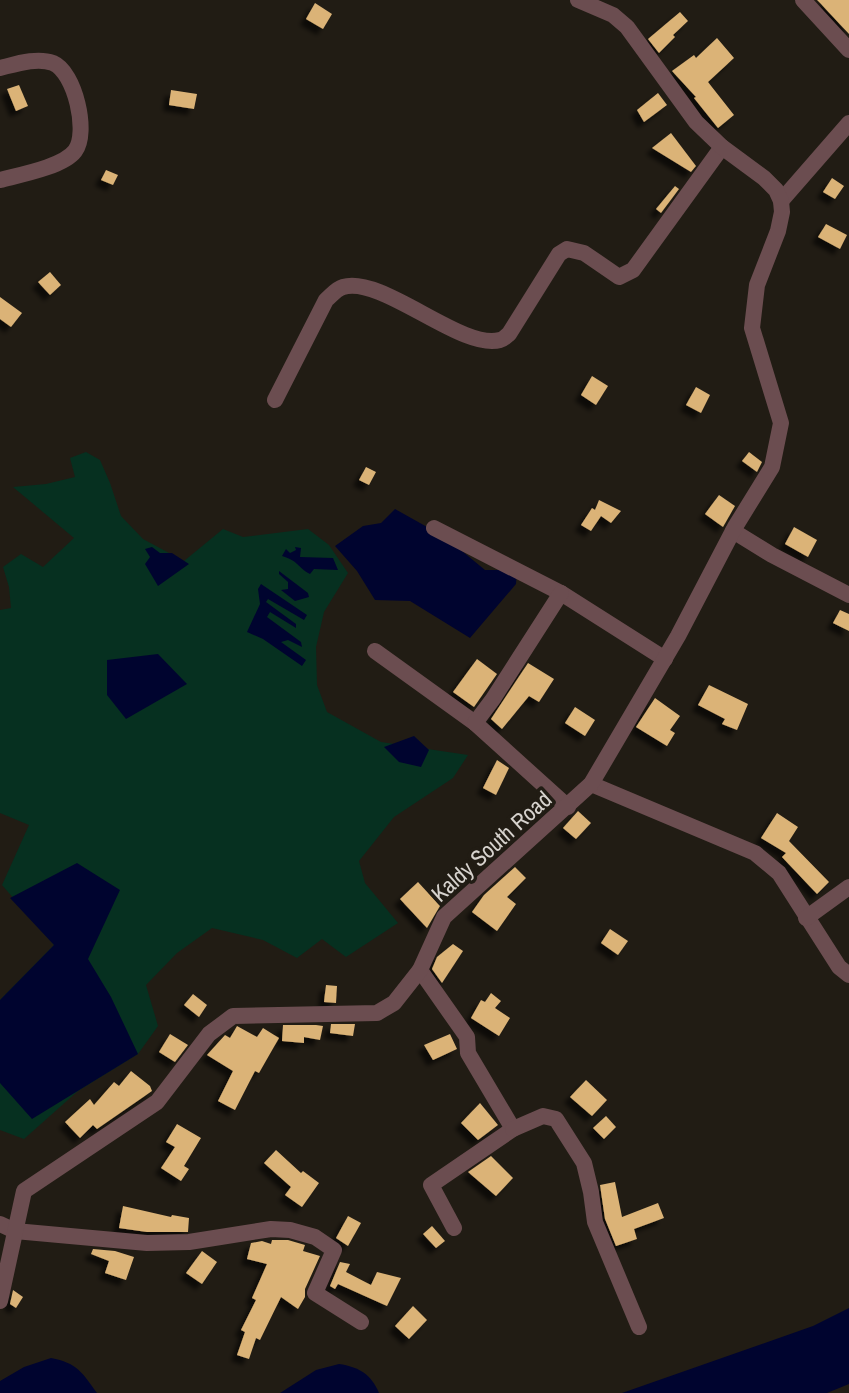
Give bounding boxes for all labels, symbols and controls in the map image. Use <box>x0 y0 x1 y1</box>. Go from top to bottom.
street label: Kaldy South Road <box>424 784 558 908</box>

